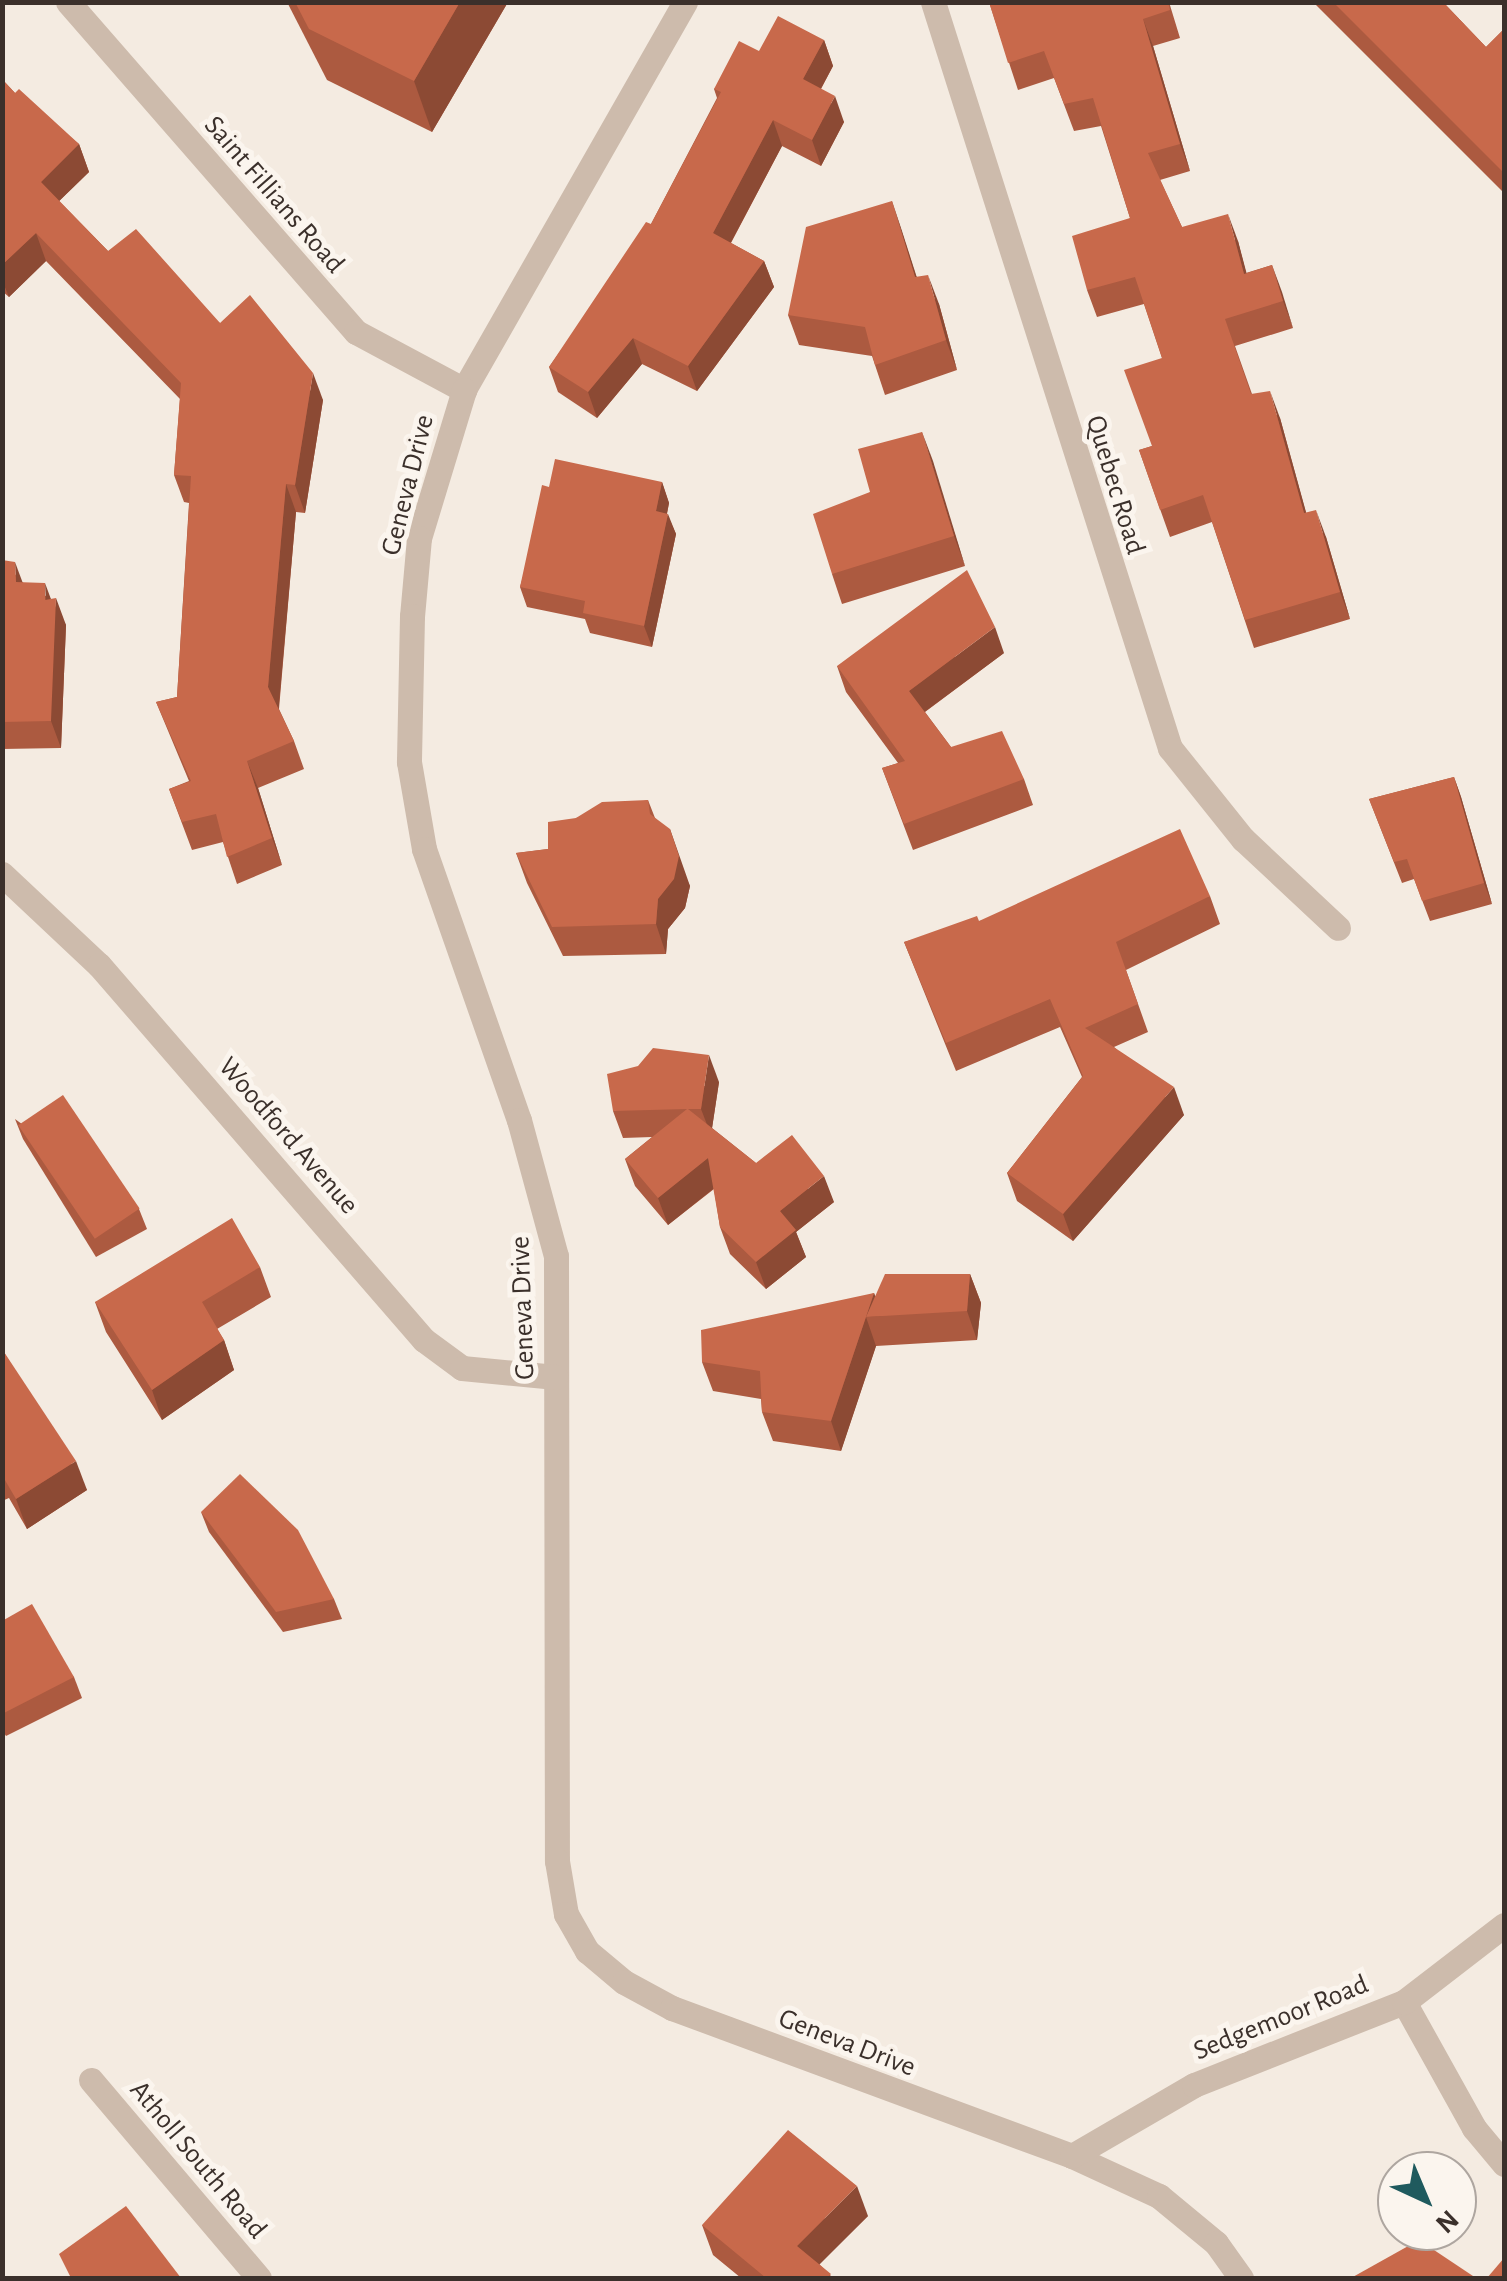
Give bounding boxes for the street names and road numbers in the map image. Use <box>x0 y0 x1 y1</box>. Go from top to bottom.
street label: Saint Fillians Road <box>196 109 352 281</box>
street label: Geneva Drive <box>374 411 442 559</box>
street label: Quebec Road <box>1078 412 1152 558</box>
street label: Woodford Avenue <box>211 1051 365 1221</box>
street label: Geneva Drive <box>504 1236 542 1380</box>
street label: Sedgemoor Road <box>1189 1968 1373 2068</box>
street label: Geneva Drive <box>774 2002 920 2084</box>
street label: Atholl South Road <box>122 2074 274 2246</box>

